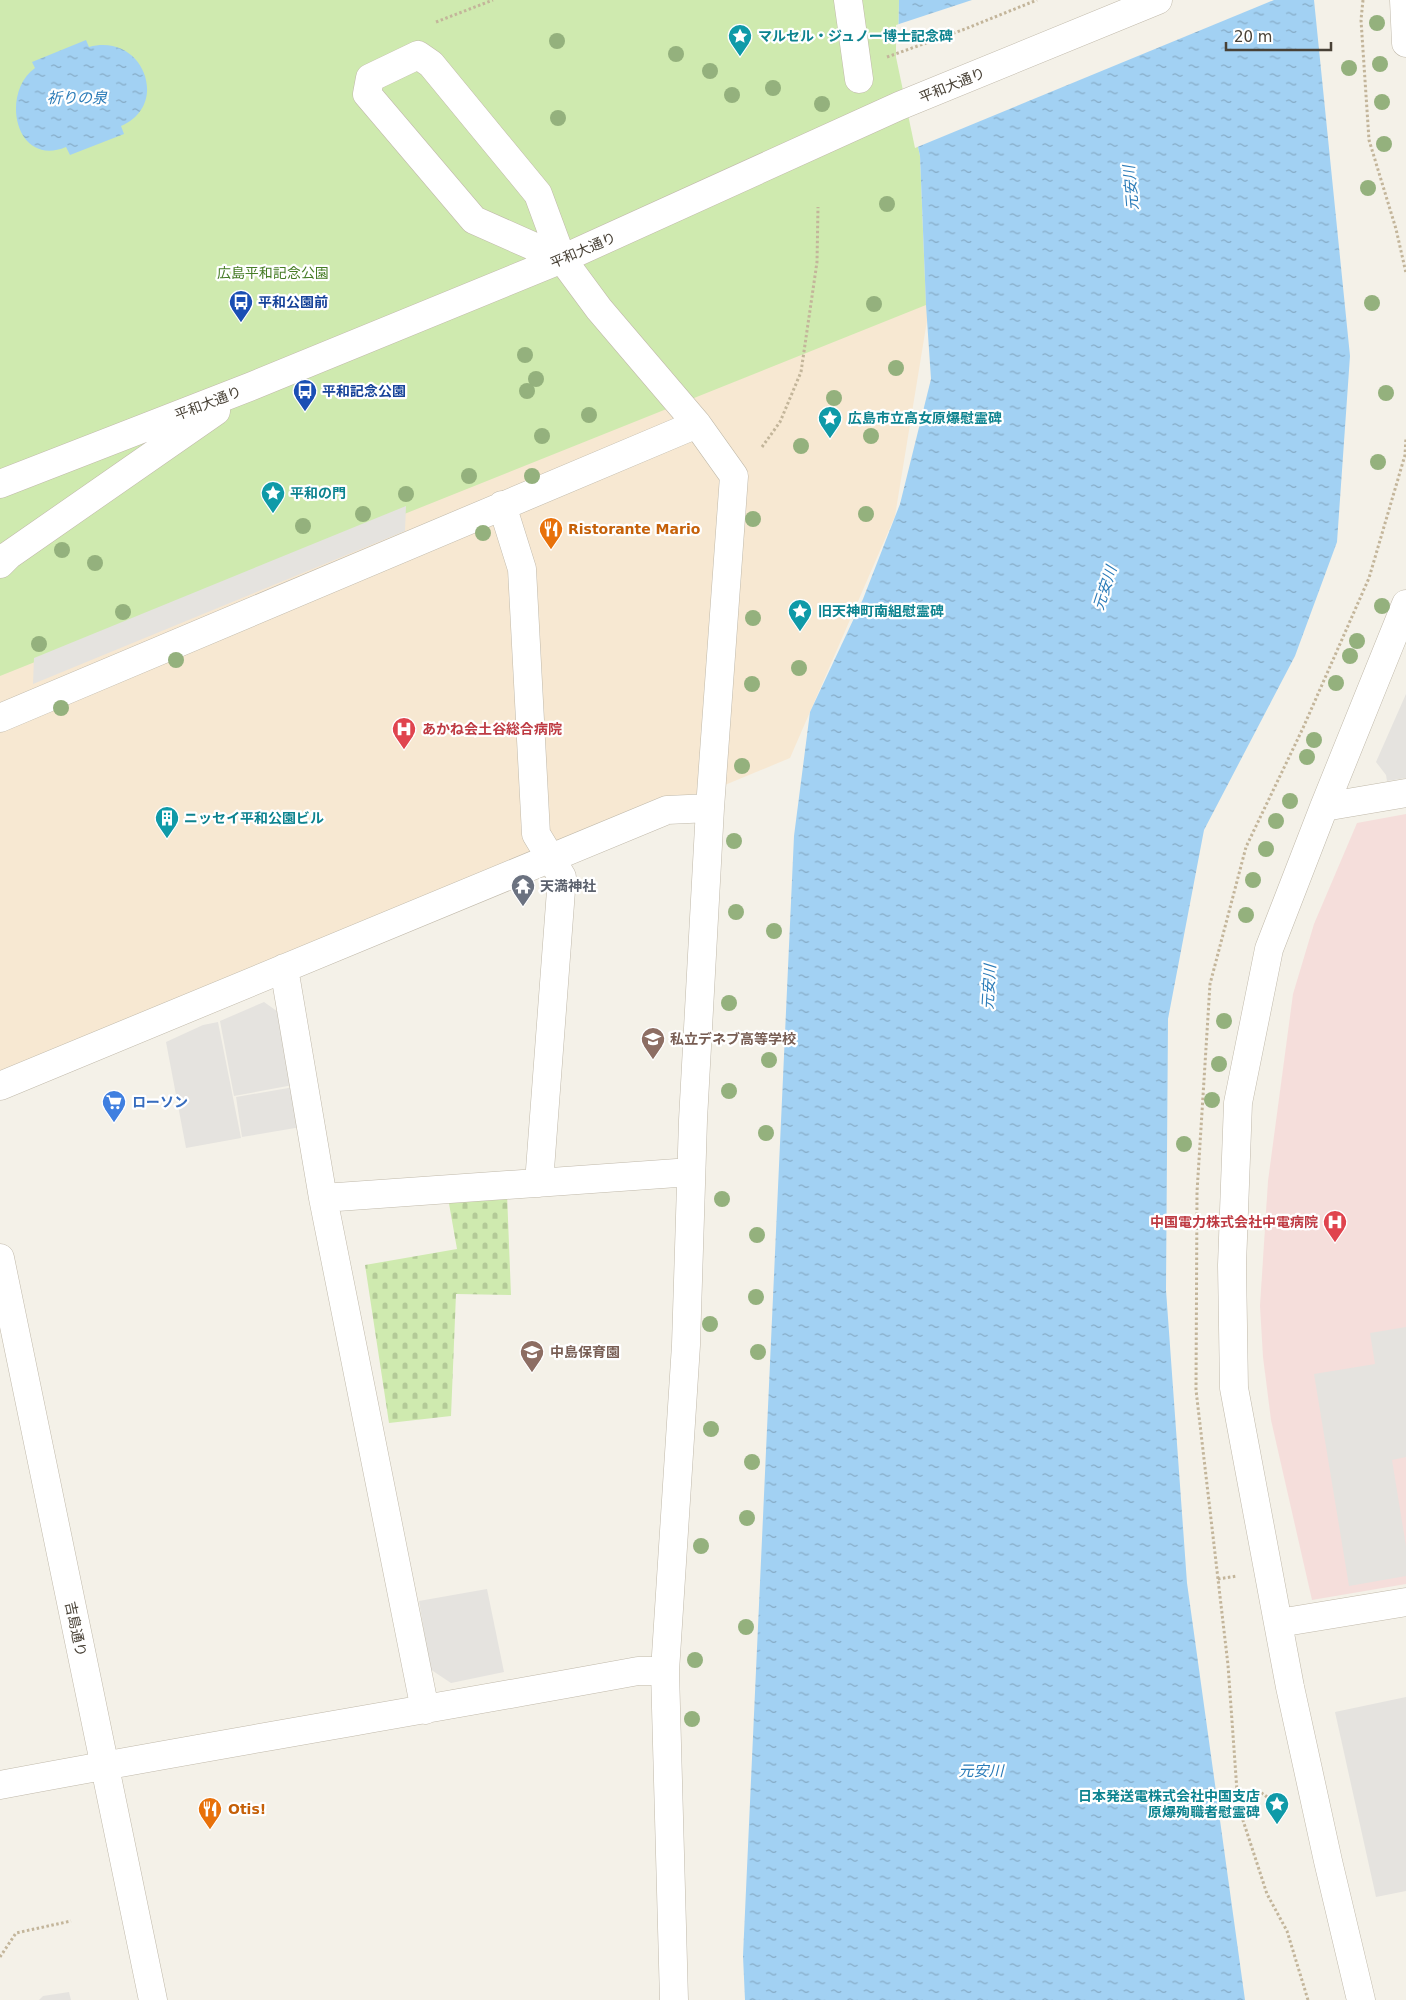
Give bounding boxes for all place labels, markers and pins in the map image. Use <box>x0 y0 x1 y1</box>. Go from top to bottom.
place icon: マルセル・ジュノー博士記念碑 <box>727 23 753 57</box>
place label: マルセル・ジュノー博士記念碑 <box>758 28 953 44</box>
bus stop icon: 平和公園前 <box>228 289 254 323</box>
place label: 平和公園前 <box>258 294 328 310</box>
bus stop icon: 平和記念公園 <box>292 378 318 412</box>
place label: 平和記念公園 <box>322 383 406 399</box>
place icon: 広島市立高女原爆慰霊碑 <box>817 405 843 439</box>
place label: 広島市立高女原爆慰霊碑 <box>848 410 1002 426</box>
place icon: 平和の門 <box>260 480 286 514</box>
place label: 平和の門 <box>290 485 346 501</box>
restaurant icon: Ristorante Mario <box>538 516 564 550</box>
place label: Ristorante Mario <box>568 521 701 537</box>
place icon: 旧天神町南組慰霊碑 <box>787 598 813 632</box>
place label: 旧天神町南組慰霊碑 <box>818 603 944 619</box>
hospital icon: あかね会土谷総合病院 <box>391 716 417 750</box>
place label: あかね会土谷総合病院 <box>422 721 562 737</box>
building icon: ニッセイ平和公園ビル <box>154 805 180 839</box>
place label: ニッセイ平和公園ビル <box>184 810 324 826</box>
temple icon: 天満神社 <box>510 873 536 907</box>
place label: 天満神社 <box>540 878 596 894</box>
school or university icon: 私立デネブ高等学校 <box>640 1026 666 1060</box>
place label: 私立デネブ高等学校 <box>670 1031 796 1047</box>
supermarket icon: ローソン <box>101 1089 127 1123</box>
place label: ローソン <box>132 1094 188 1110</box>
hospital icon: 中国電力株式会社中電病院 <box>1322 1209 1348 1243</box>
place label: 中国電力株式会社中電病院 <box>1150 1214 1318 1230</box>
school or university icon: 中島保育園 <box>519 1339 545 1373</box>
place label: 中島保育園 <box>550 1344 620 1360</box>
place label: 日本発送電株式会社中国支店 原爆殉職者慰霊碑 <box>1078 1788 1260 1820</box>
place icon: 日本発送電株式会社中国支店 原爆殉職者慰霊碑 <box>1264 1791 1290 1825</box>
restaurant icon: Otis! <box>197 1796 223 1830</box>
place label: Otis! <box>228 1801 266 1817</box>

